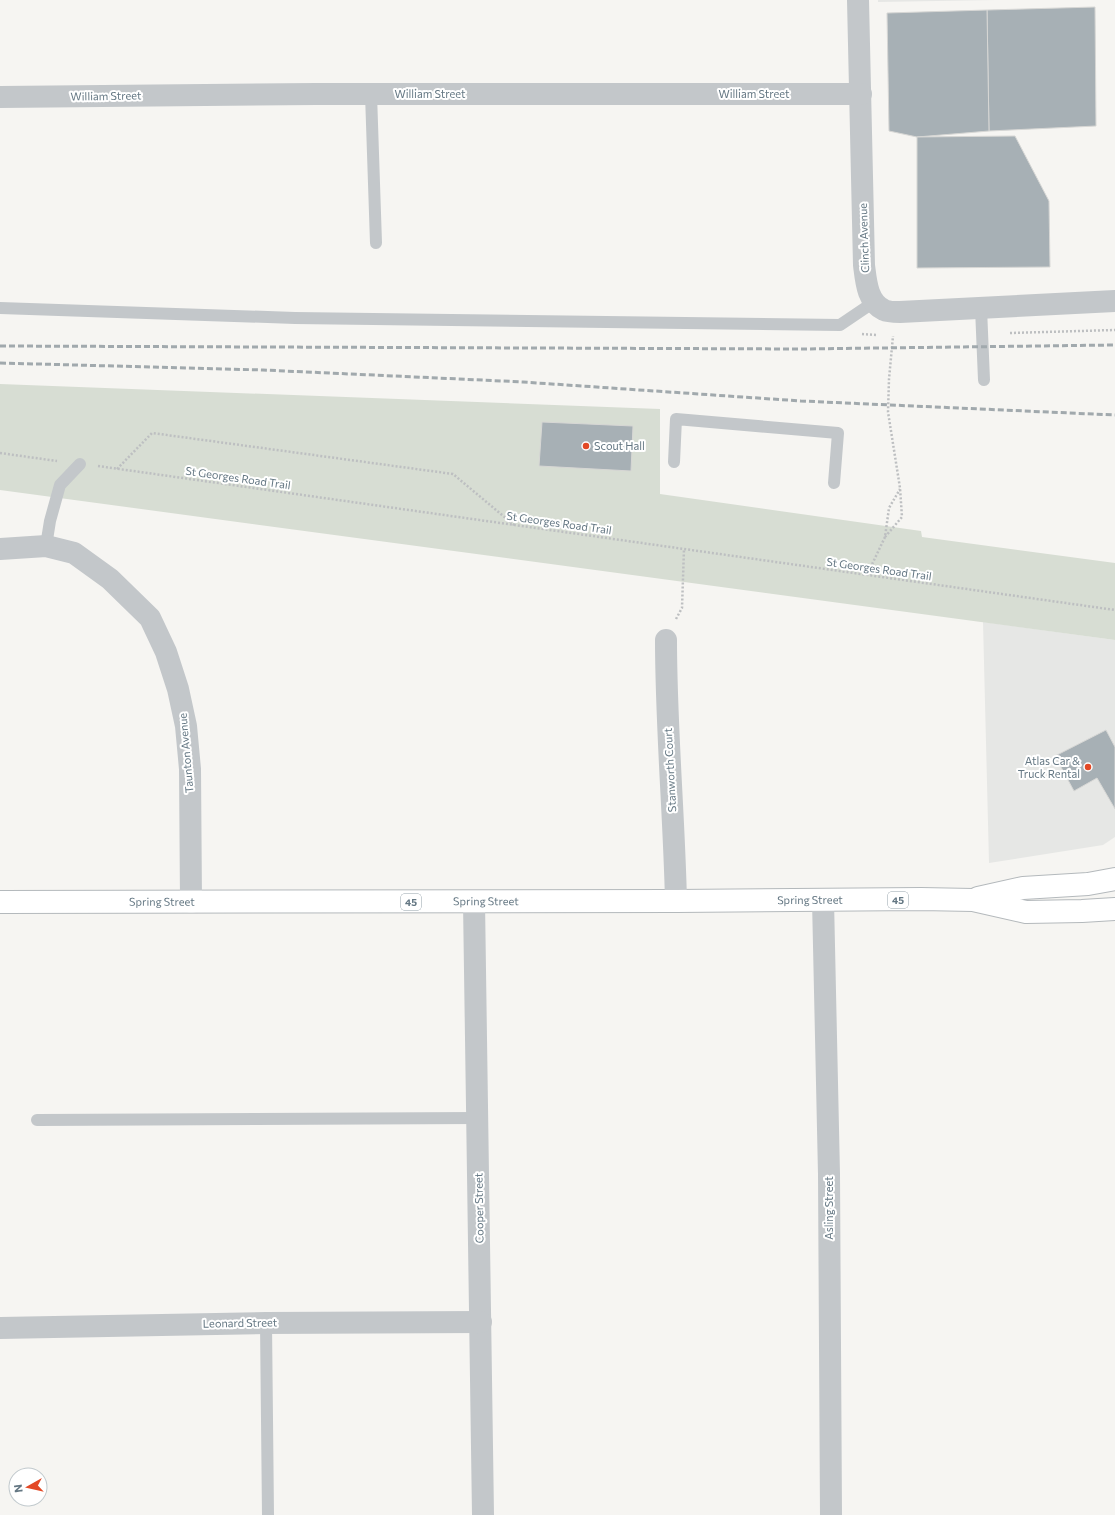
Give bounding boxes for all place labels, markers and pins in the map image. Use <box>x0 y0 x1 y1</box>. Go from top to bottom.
place label: Scout Hall <box>594 439 645 452</box>
marker: Scout Hall <box>581 441 591 451</box>
place label: Atlas Car & Truck Rental <box>1018 754 1080 780</box>
marker: Atlas Car & Truck Rental <box>1083 762 1093 772</box>

